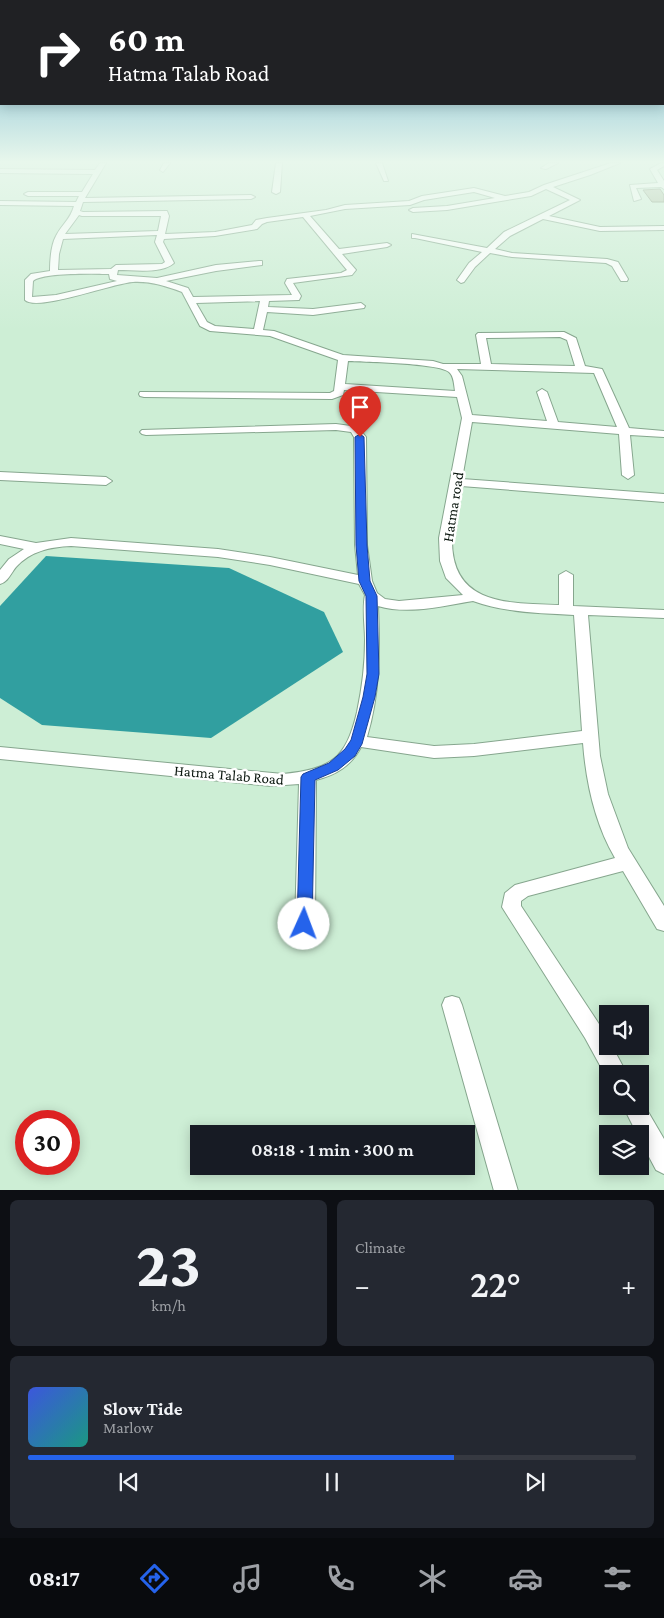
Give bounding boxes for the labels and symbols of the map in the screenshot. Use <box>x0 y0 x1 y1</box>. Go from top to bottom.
pin <box>339 386 381 437</box>
street label: Hatma road <box>440 471 466 543</box>
street label: Hatma Talab Road <box>174 762 285 788</box>
position arrow <box>277 897 329 949</box>
speed limit sign: 30 <box>15 1110 80 1175</box>

